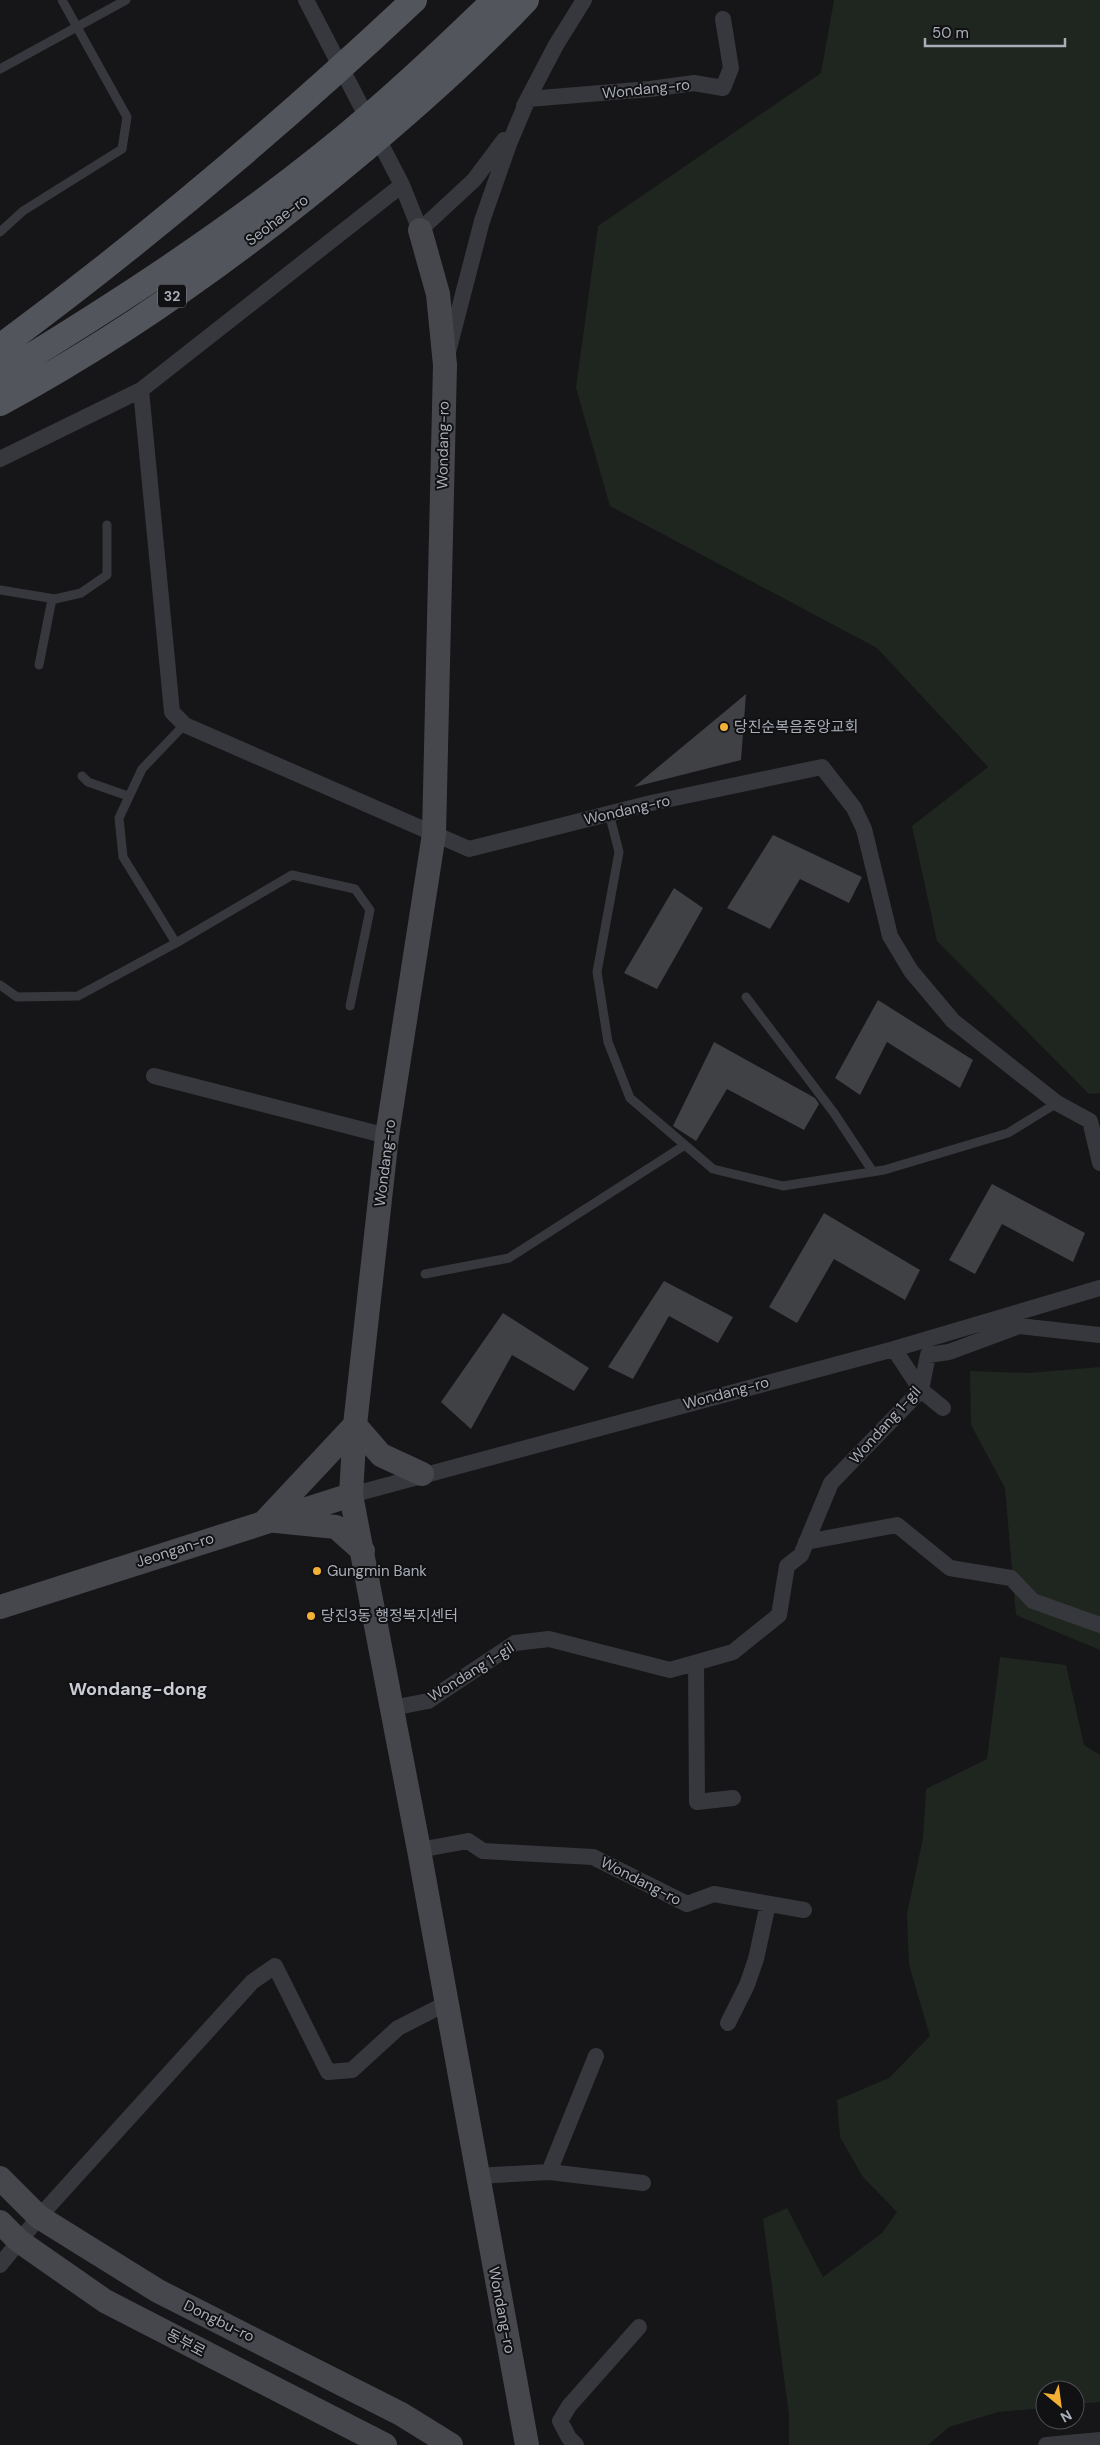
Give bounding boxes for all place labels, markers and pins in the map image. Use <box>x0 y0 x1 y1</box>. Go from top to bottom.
place label: 당진순복음중앙교회 <box>734 717 858 737</box>
marker: 당진순복음중앙교회 <box>718 721 730 733</box>
place label: Gungmin Bank <box>327 1561 427 1581</box>
marker: Gungmin Bank <box>311 1565 323 1577</box>
place label: 당진3동 행정복지센터 <box>321 1606 458 1626</box>
marker: 당진3동 행정복지센터 <box>305 1610 317 1622</box>

